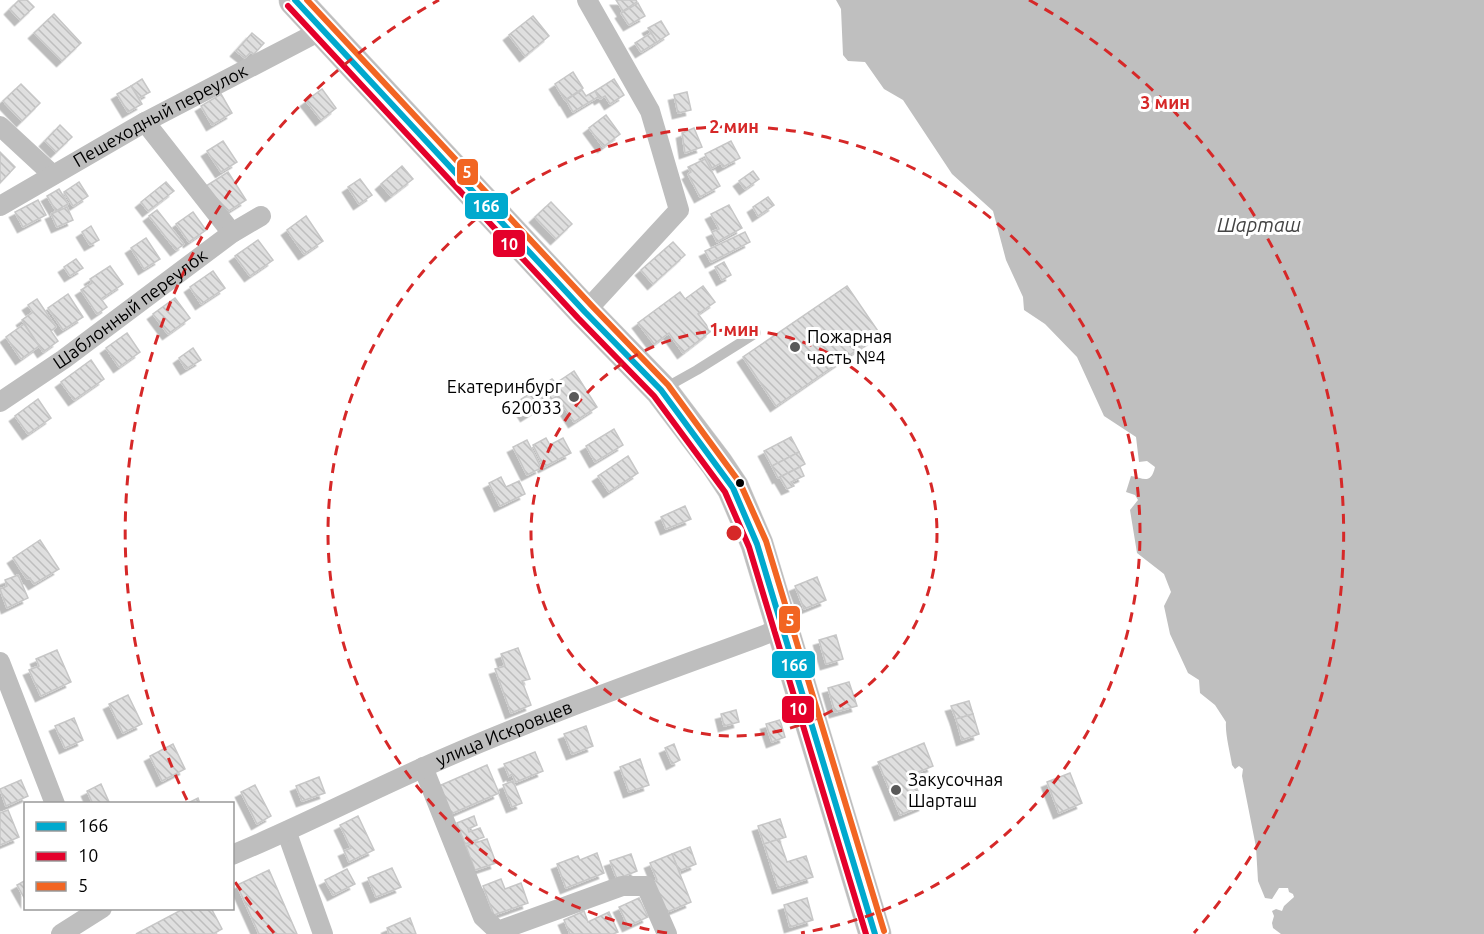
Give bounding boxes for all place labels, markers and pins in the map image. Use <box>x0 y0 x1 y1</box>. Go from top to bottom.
place label: Пожарная часть №4 <box>807 326 892 367</box>
marker: Пожарная часть №4 <box>788 340 802 354</box>
place label: Екатеринбург 620033 <box>447 376 562 417</box>
marker: Екатеринбург 620033 <box>567 390 581 404</box>
unlabelled marker <box>734 477 746 489</box>
centre of rings <box>724 523 744 543</box>
place label: Закусочная Шарташ <box>908 769 1003 810</box>
marker: Закусочная Шарташ <box>889 783 903 797</box>

